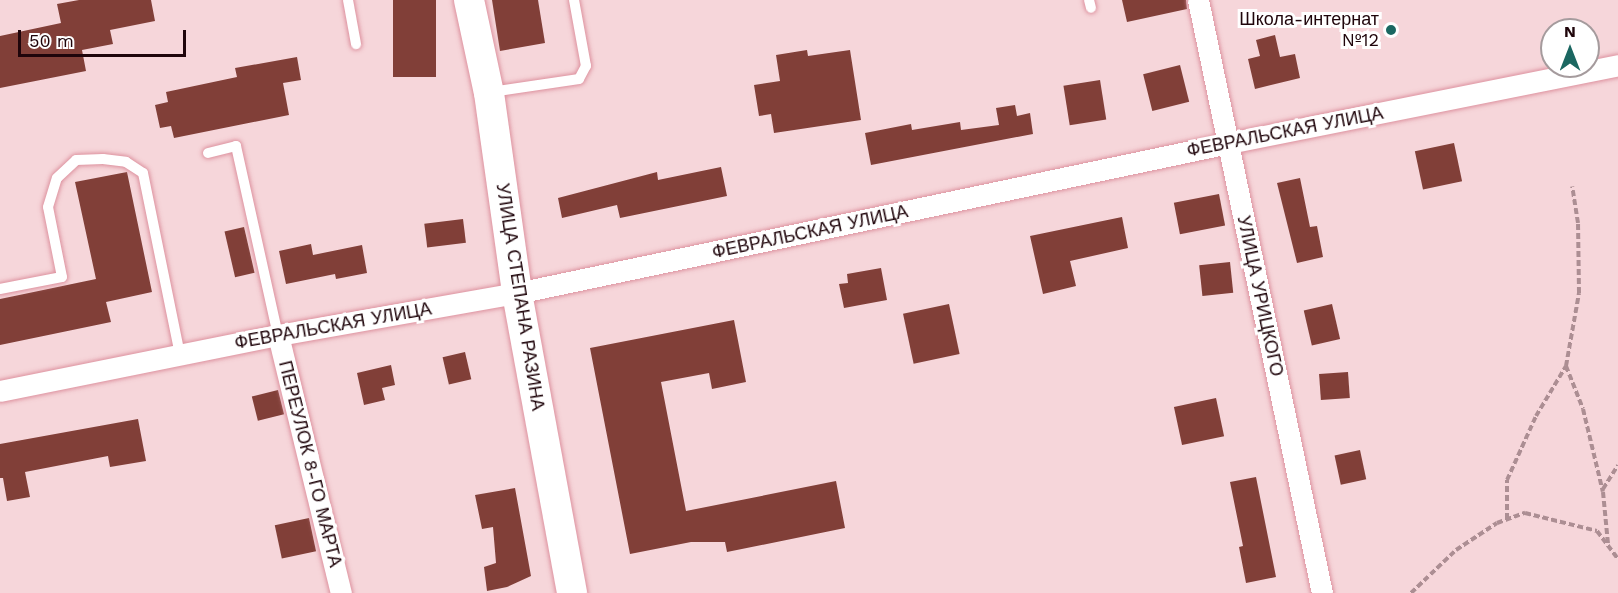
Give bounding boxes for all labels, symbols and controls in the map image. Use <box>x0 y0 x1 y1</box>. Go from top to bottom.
place label: Школа-интернат №12 <box>1239 9 1379 52</box>
scale bar <box>21 18 189 56</box>
north arrow <box>1540 18 1600 78</box>
text: N <box>1564 22 1576 41</box>
marker: Школа-интернат №12 <box>1384 23 1398 37</box>
text: 50 m <box>29 30 74 51</box>
street label: ФЕВРАЛЬСКАЯ УЛИЦА <box>1185 102 1385 162</box>
street label: УЛИЦА СТЕПАНА РАЗИНА <box>491 182 549 412</box>
street label: ФЕВРАЛЬСКАЯ УЛИЦА <box>710 201 910 263</box>
street label: УЛИЦА УРИЦКОГО <box>1232 214 1288 378</box>
street label: ФЕВРАЛЬСКАЯ УЛИЦА <box>233 298 433 354</box>
street label: ПЕРЕУЛОК 8-ГО МАРТА <box>274 359 346 569</box>

